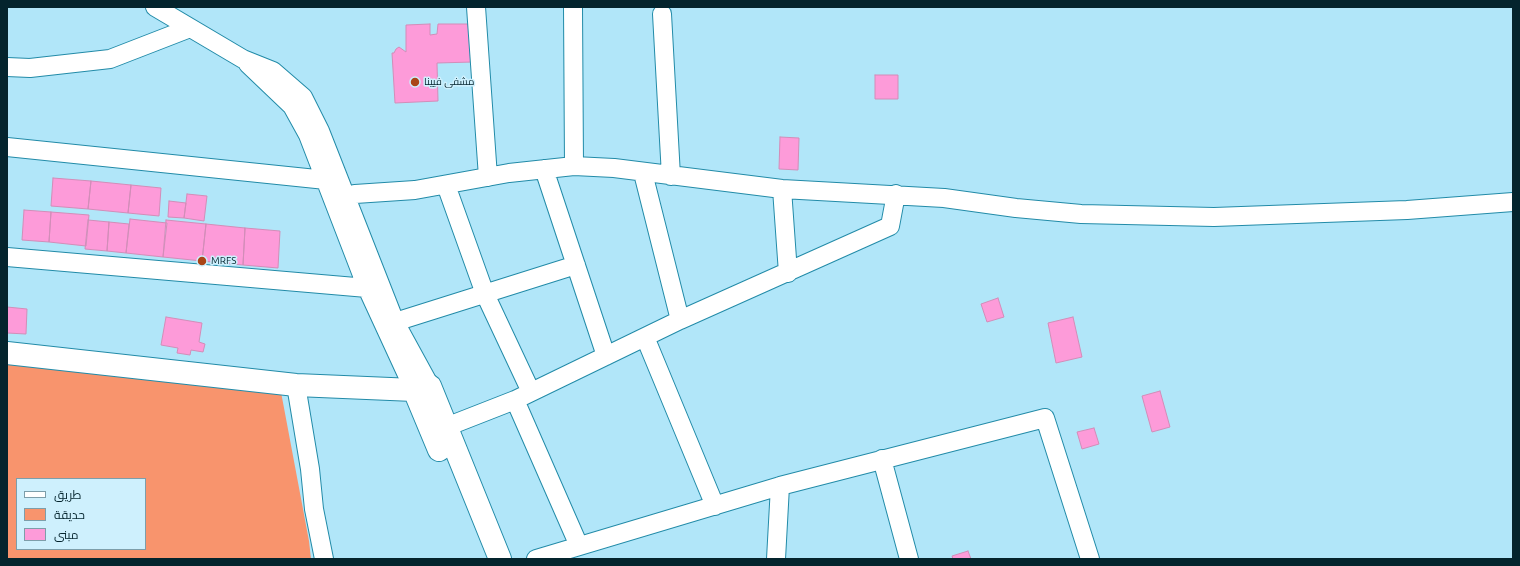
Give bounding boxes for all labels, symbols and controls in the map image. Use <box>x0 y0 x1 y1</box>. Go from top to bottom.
marker: مشفى فيينا <box>409 76 421 88</box>
place label: مشفى فيينا <box>424 76 474 88</box>
marker: MRFS <box>196 255 208 267</box>
place label: MRFS <box>211 255 236 267</box>
legend <box>16 478 146 550</box>
text: طريق <box>54 488 81 501</box>
text: حديقة <box>54 508 85 521</box>
text: مبنى <box>54 528 79 541</box>

